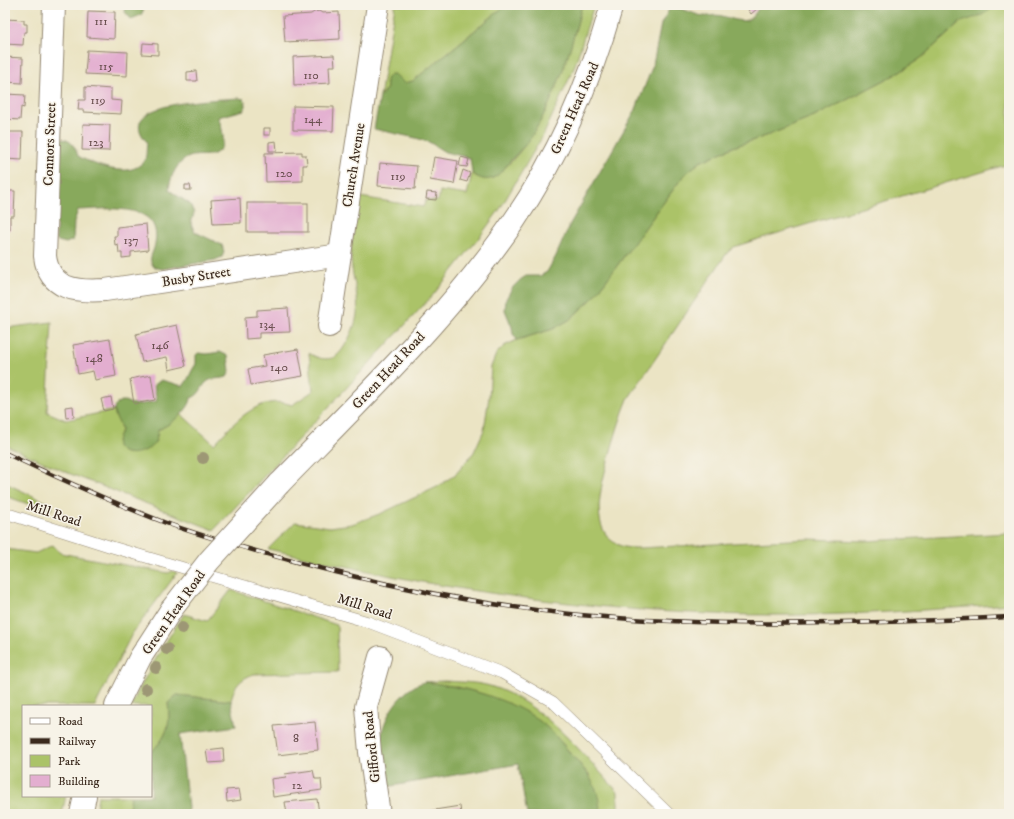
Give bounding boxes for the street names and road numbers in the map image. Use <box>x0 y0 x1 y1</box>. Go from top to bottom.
street label: Green Head Road <box>547 59 603 157</box>
street label: Connors Street <box>40 102 60 186</box>
street label: Church Avenue <box>338 121 370 209</box>
street label: Busby Street <box>160 263 232 291</box>
street label: Green Head Road <box>348 328 429 413</box>
street label: Mill Road <box>24 497 83 531</box>
street label: Green Head Road <box>138 567 210 658</box>
street label: Mill Road <box>335 590 394 624</box>
street label: Gifford Road <box>359 710 385 784</box>

